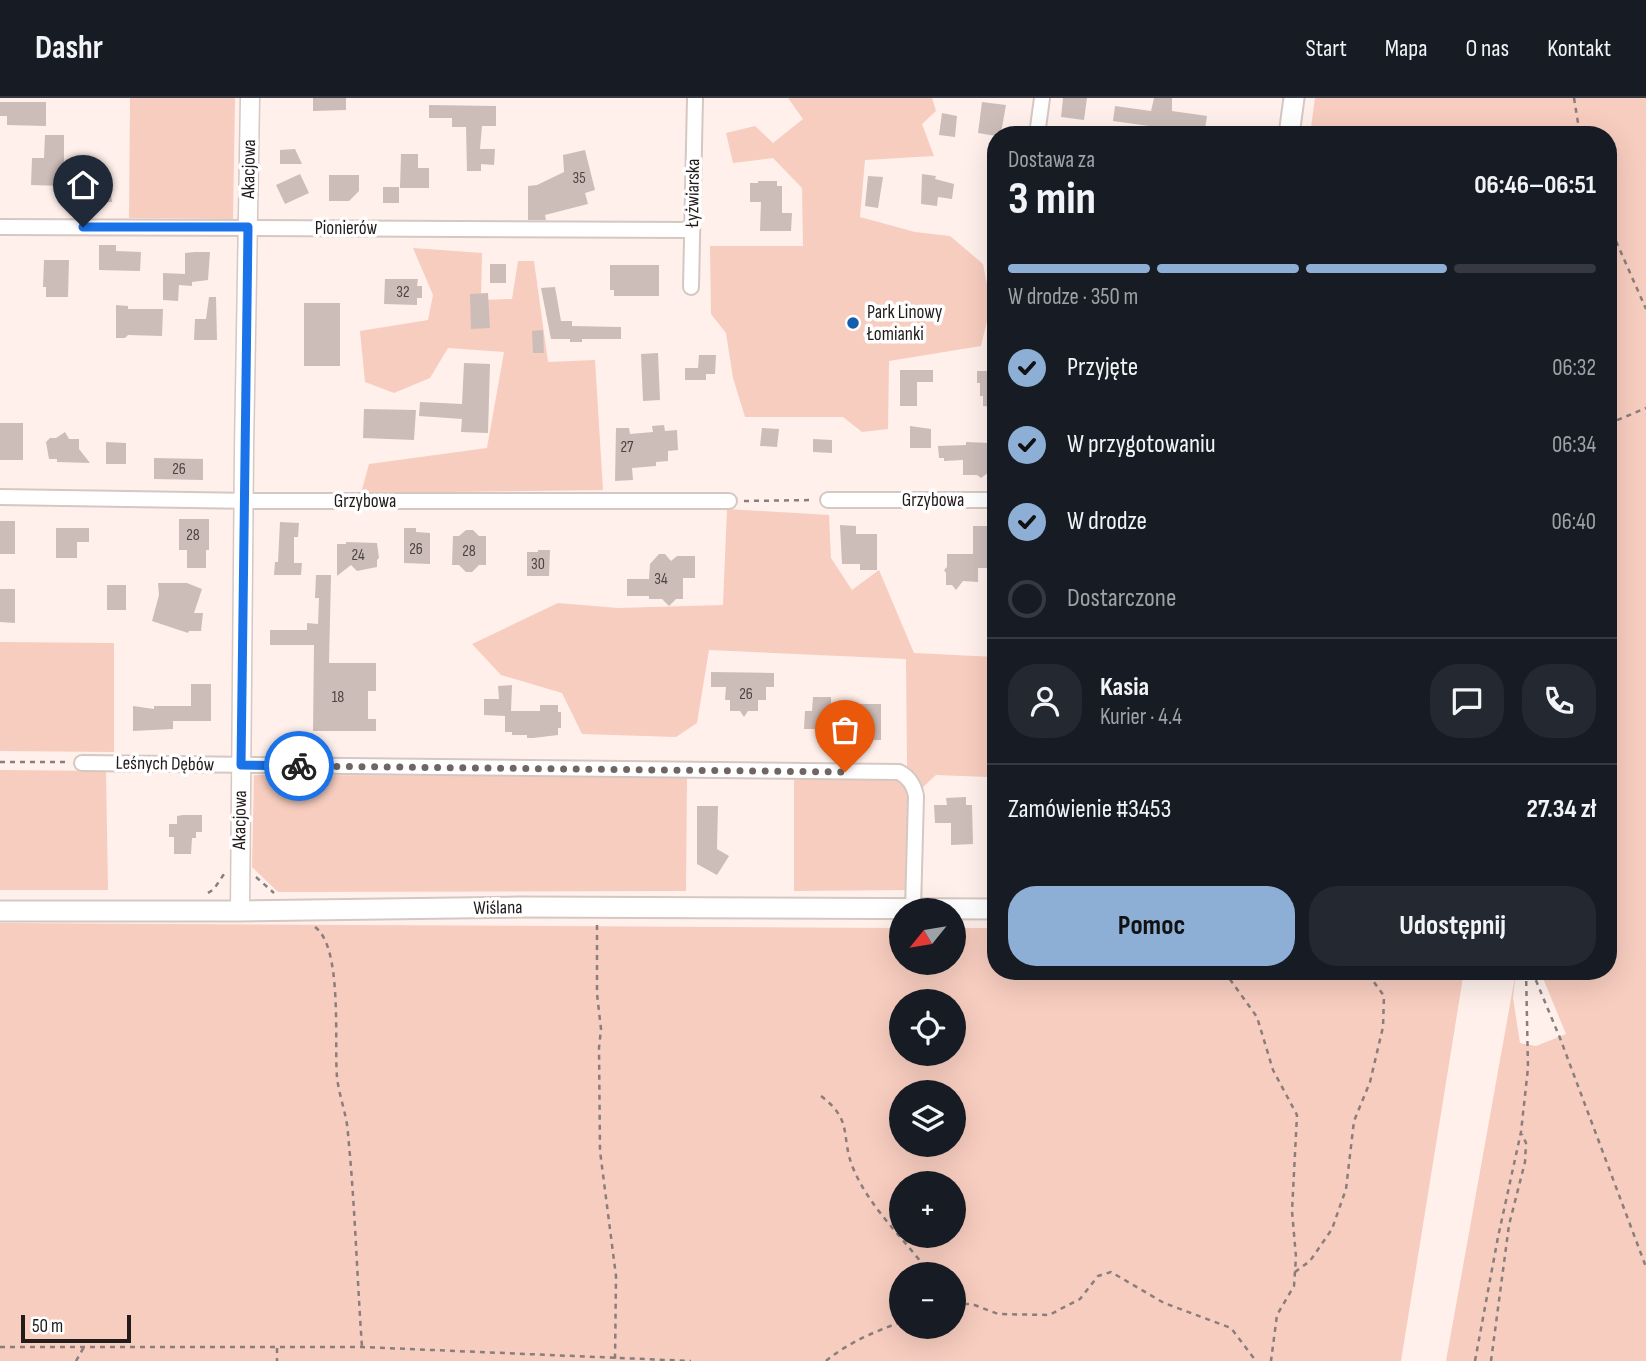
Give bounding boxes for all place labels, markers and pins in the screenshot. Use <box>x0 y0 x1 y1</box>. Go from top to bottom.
pin <box>53 155 113 227</box>
place label: Park Linowy Łomianki <box>866 301 943 346</box>
marker: Park Linowy Łomianki <box>845 315 861 331</box>
pin <box>815 700 875 772</box>

